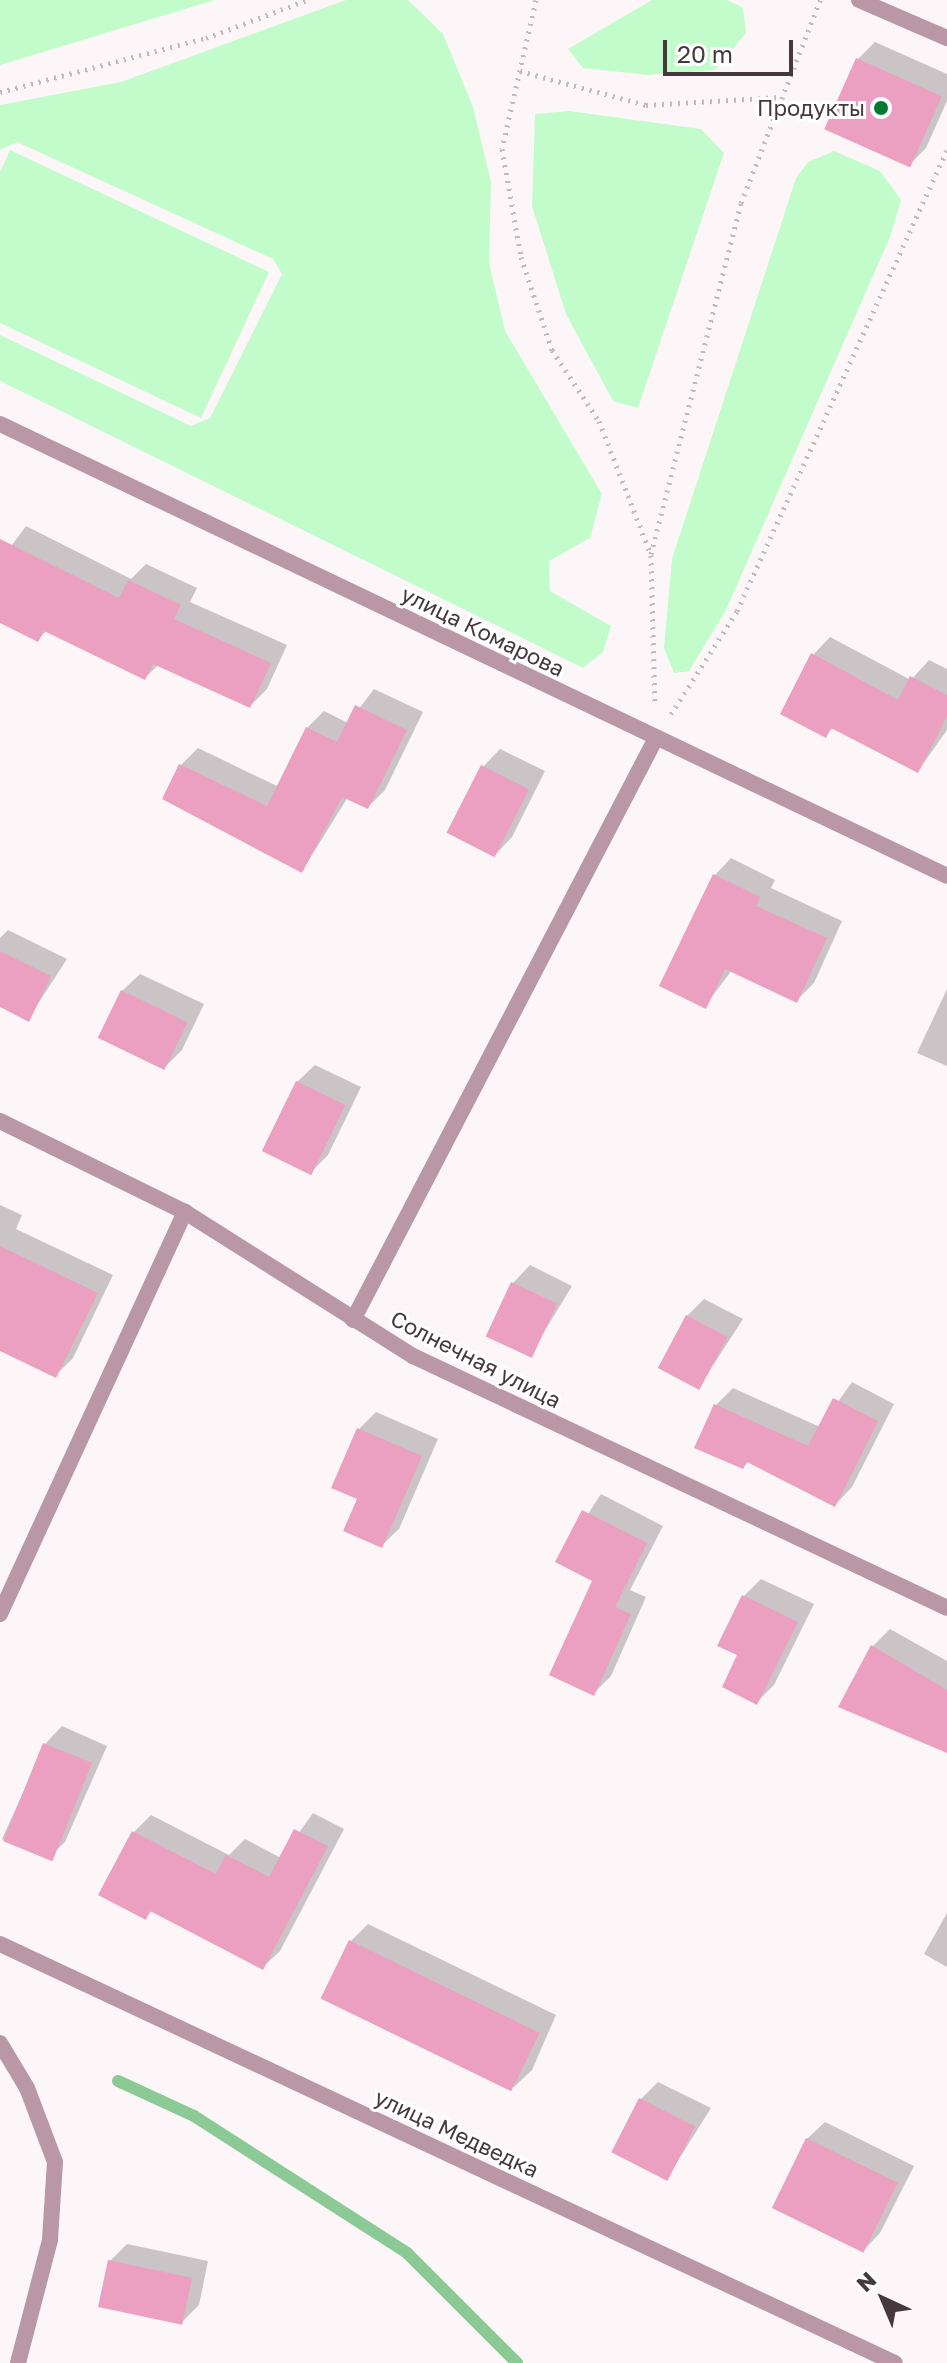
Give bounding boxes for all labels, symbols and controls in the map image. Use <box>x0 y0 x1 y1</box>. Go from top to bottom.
scale bar <box>667 24 797 74</box>
text: 20 m <box>677 39 733 68</box>
place label: Продукты <box>757 95 865 121</box>
marker: Продукты <box>872 99 890 117</box>
street label: улица Комарова <box>397 580 569 682</box>
street label: Солнечная улица <box>386 1305 566 1413</box>
street label: улица Медведка <box>371 2083 543 2183</box>
north arrow <box>843 2259 923 2339</box>
text: N <box>851 2266 881 2297</box>

